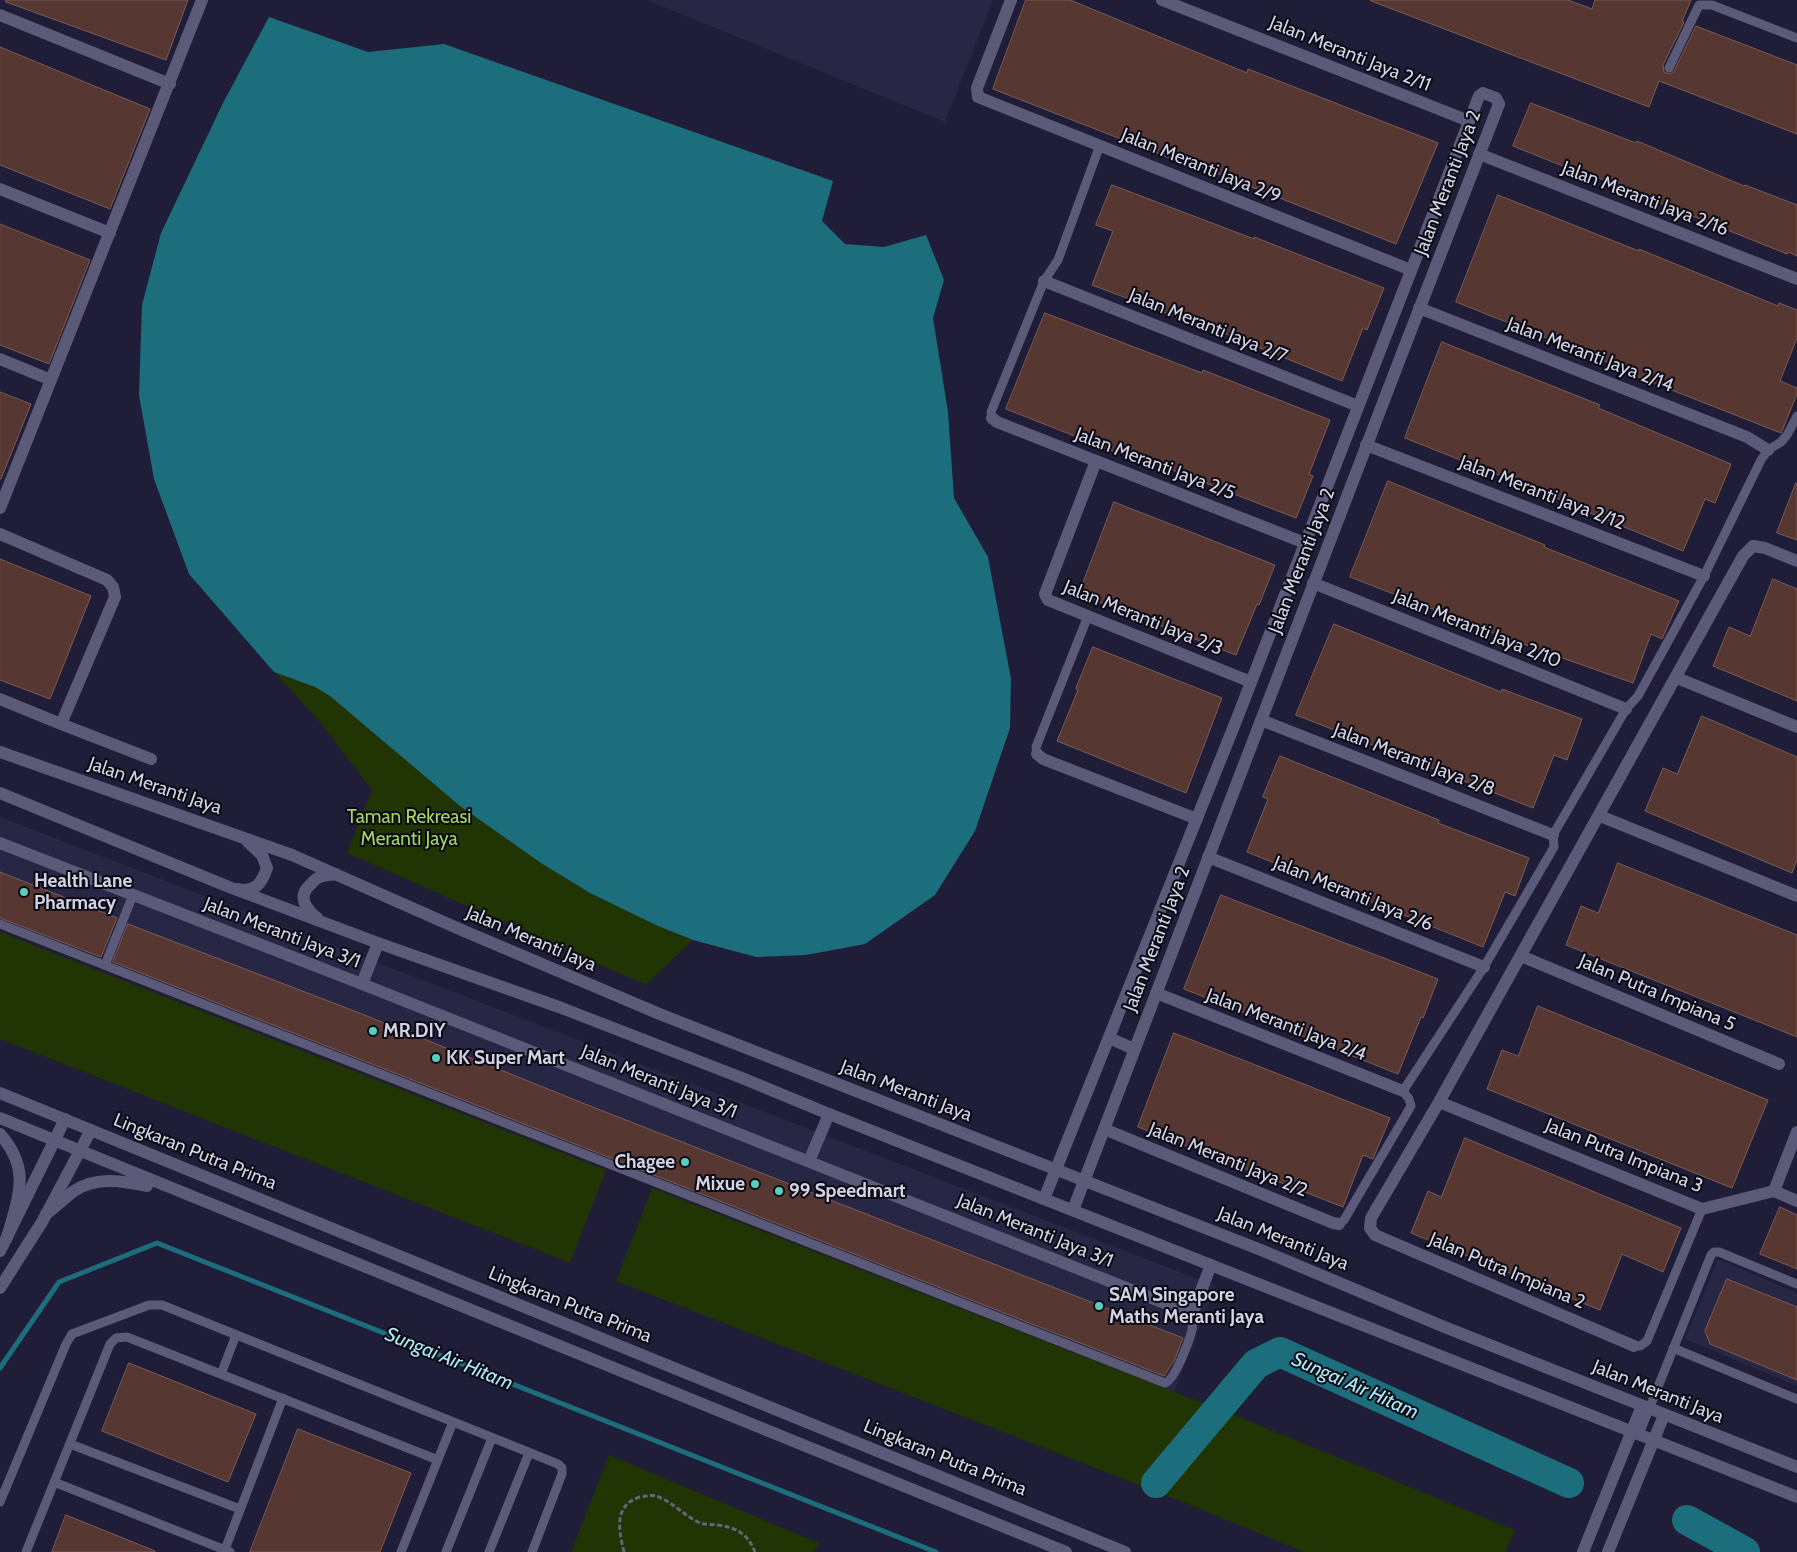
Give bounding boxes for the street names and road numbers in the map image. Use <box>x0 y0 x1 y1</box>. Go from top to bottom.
street label: Jalan Meranti Jaya 2/11 <box>1266 11 1434 97</box>
street label: Jalan Meranti Jaya 2 <box>1410 107 1486 259</box>
street label: Jalan Meranti Jaya 2/9 <box>1118 123 1284 209</box>
street label: Jalan Meranti Jaya 2/16 <box>1558 157 1732 241</box>
street label: Jalan Meranti Jaya 2/7 <box>1125 284 1291 368</box>
street label: Jalan Meranti Jaya 2/14 <box>1503 313 1677 397</box>
street label: Jalan Meranti Jaya 2/5 <box>1072 423 1238 505</box>
street label: Jalan Meranti Jaya 2/12 <box>1456 451 1628 535</box>
street label: Jalan Meranti Jaya 2 <box>1264 485 1340 637</box>
street label: Jalan Meranti Jaya 2/3 <box>1060 576 1226 660</box>
street label: Jalan Meranti Jaya 2/10 <box>1390 585 1564 673</box>
street label: Jalan Meranti Jaya 2/8 <box>1330 719 1498 801</box>
street label: Jalan Meranti Jaya <box>85 753 225 819</box>
street label: Jalan Meranti Jaya 2/6 <box>1270 852 1436 936</box>
street label: Jalan Meranti Jaya 2 <box>1119 863 1195 1015</box>
street label: Jalan Meranti Jaya 3/1 <box>200 893 364 973</box>
street label: Jalan Meranti Jaya <box>462 901 600 977</box>
street label: Jalan Putra Impiana 5 <box>1575 950 1739 1036</box>
street label: Jalan Meranti Jaya 2/4 <box>1203 984 1369 1066</box>
street label: Jalan Meranti Jaya 3/1 <box>578 1040 740 1124</box>
street label: Jalan Meranti Jaya <box>837 1055 975 1127</box>
street label: Lingkaran Putra Prima <box>110 1109 280 1195</box>
street label: Jalan Putra Impiana 3 <box>1542 1114 1706 1198</box>
street label: Jalan Meranti Jaya 2/2 <box>1145 1118 1311 1202</box>
street label: Jalan Meranti Jaya 3/1 <box>954 1189 1116 1273</box>
street label: Jalan Meranti Jaya <box>1214 1202 1352 1276</box>
street label: Jalan Putra Impiana 2 <box>1425 1228 1589 1314</box>
street label: Lingkaran Putra Prima <box>485 1262 655 1348</box>
street label: Jalan Meranti Jaya <box>1589 1355 1727 1429</box>
street label: Lingkaran Putra Prima <box>860 1415 1030 1501</box>

